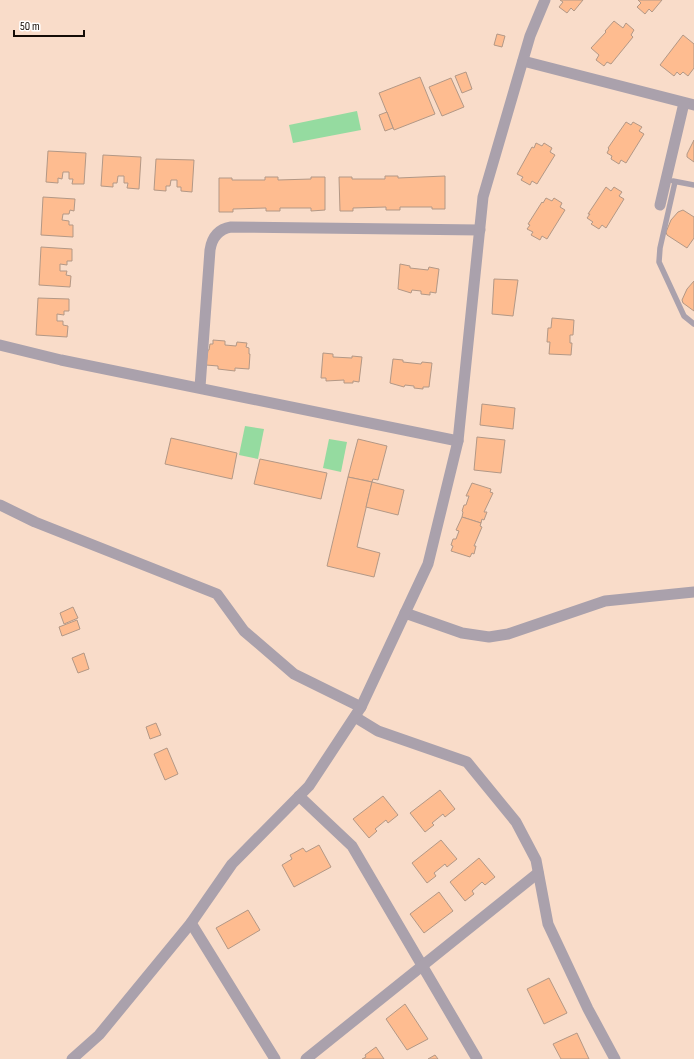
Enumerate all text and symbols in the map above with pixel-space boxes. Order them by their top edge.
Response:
scale bar [14,12,84,38]
text: 50 m [20,19,40,34]

